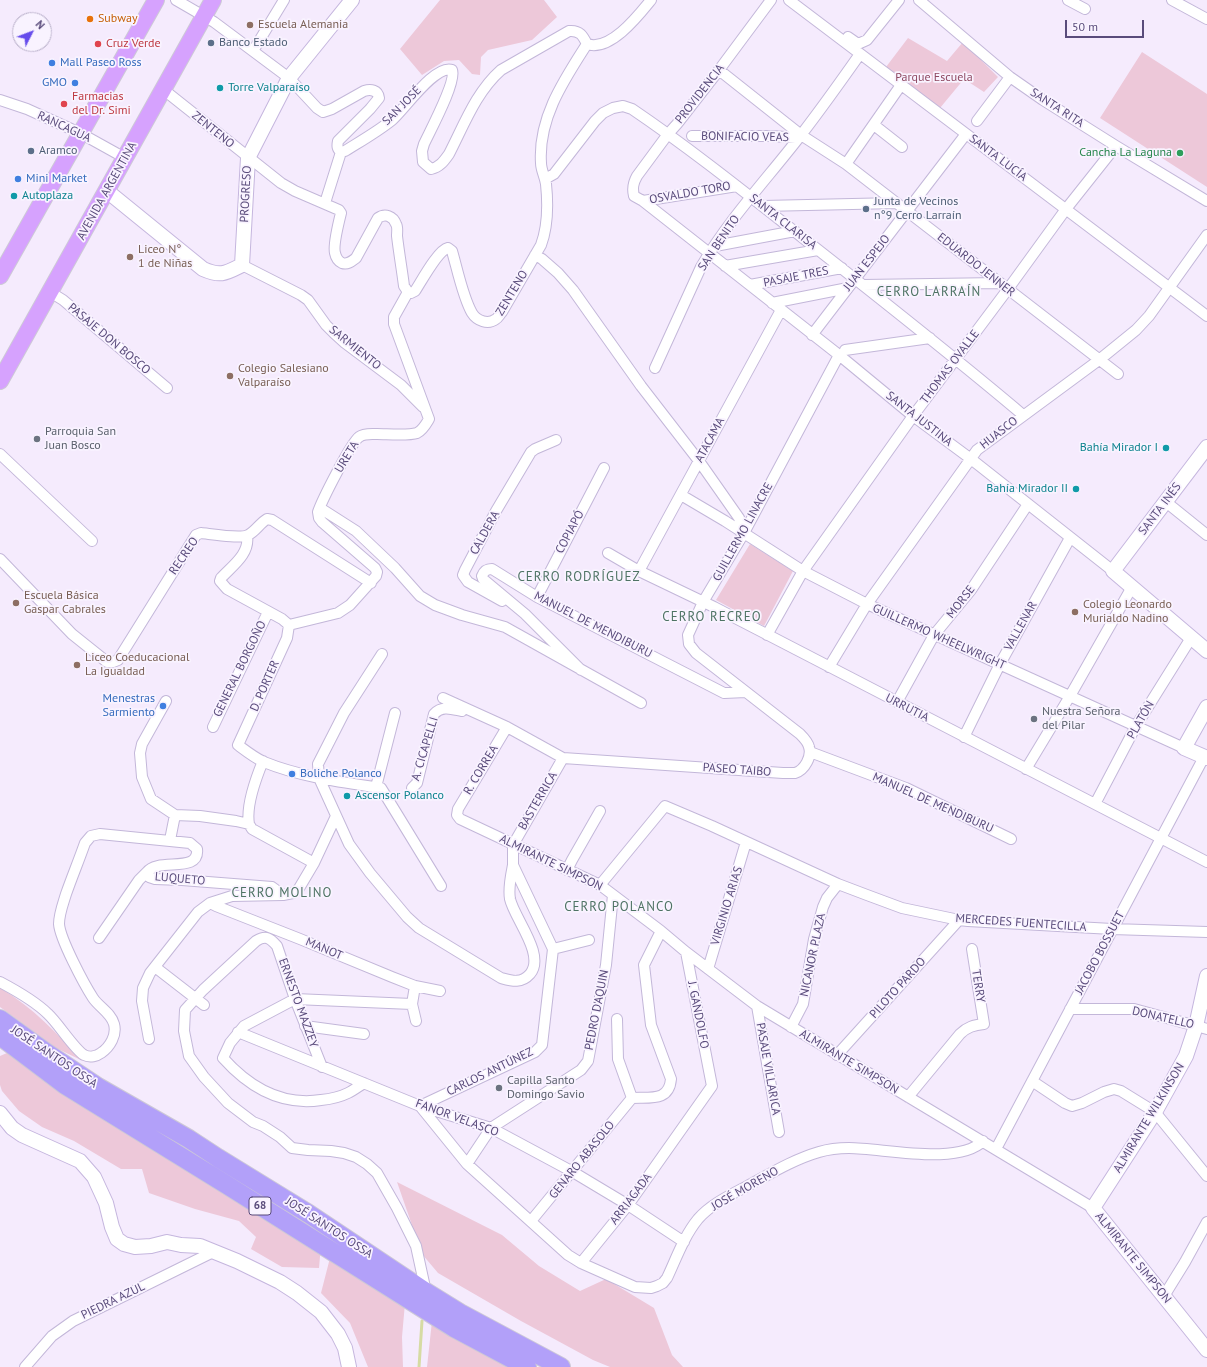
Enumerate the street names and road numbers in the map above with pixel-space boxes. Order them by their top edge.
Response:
street label: PROVIDENCIA [672,61,728,127]
street label: SAN JOSÉ [380,84,424,128]
street label: SANTA RITA [1027,85,1087,131]
street label: RANCAGUA [35,108,93,146]
street label: ZENTENO [189,109,237,151]
street label: BONIFACIO VEAS [701,129,789,145]
street label: SANTA LUCÍA [966,132,1030,184]
street label: AVENIDA ARGENTINA [74,139,140,243]
street label: PROGRESO [237,165,255,223]
street label: OSVALDO TORO [648,179,732,207]
street label: SANTA CLARISA [746,191,820,253]
street label: SAN BENITO [695,212,743,274]
street label: EDUARDO JENNER [934,230,1018,300]
street label: JUAN ESPEJO [841,232,893,294]
street label: PASAJE TRES [762,264,830,290]
street label: ZENTENO [493,268,531,318]
street label: PASAJE DON BOSCO [65,300,153,378]
street label: SARMIENTO [326,323,384,373]
street label: THOMAS OVALLE [917,327,983,407]
street label: SANTA JUSTINA [883,389,955,449]
street label: HUASCO [977,414,1021,452]
street label: ATACAMA [692,415,728,465]
street label: URETA [332,439,362,475]
street label: GUILLERMO LINACRE [710,480,776,584]
street label: SANTA INÉS [1136,480,1184,538]
street label: COPIAPÓ [553,508,587,556]
street label: CALDERA [467,509,503,557]
street label: RECREO [166,534,202,578]
street label: MORSE [944,583,978,621]
street label: MANUEL DE MENDIBURU [531,589,655,661]
street label: VALLENAR [1002,599,1040,653]
street label: GUILLERMO WHEELWRIGHT [870,601,1008,673]
street label: GENERAL BORGOÑO [210,619,270,719]
street label: D. PORTER [247,658,283,714]
street label: URRUTIA [883,691,931,725]
street label: PLATÓN [1124,698,1158,742]
street label: A. CICAPELLI [408,715,442,783]
street label: R. CORREA [461,743,501,797]
street label: PASEO TAIBO [702,760,772,780]
street label: BASTERRICA [516,769,560,833]
street label: MANUEL DE MENDIBURU [870,770,996,836]
street label: ALMIRANTE SIMPSON [497,832,605,894]
street label: VIRGINIO ARIAS [708,865,746,947]
street label: LUQUETO [154,870,206,888]
street label: JACOBO BOSSUET [1072,909,1128,997]
street label: MERCEDES FUENTECILLA [955,911,1087,935]
street label: NICANOR PLAZA [797,912,829,998]
street label: MANOT [303,935,345,963]
street label: PILOTO PARDO [867,955,929,1021]
street label: ERNESTO MAZZEY [275,956,321,1050]
street label: PEDRO D'AQUIN [582,968,612,1052]
street label: TERRY [968,968,988,1004]
street label: J. GANDOLFO [684,980,712,1050]
street label: DONATELLO [1131,1004,1195,1032]
street label: PASAJE VILLARICA [753,1022,783,1116]
street label: JOSÉ SANTOS OSSA [8,1023,100,1091]
street label: ALMIRANTE SIMPSON [797,1027,901,1097]
street label: CARLOS ANTÚNEZ [444,1045,536,1099]
street label: ALMIRANTE WILKINSON [1110,1060,1188,1176]
street label: FANOR VELASCO [413,1096,501,1140]
street label: GENARO ABASOLO [546,1118,618,1202]
street label: JOSÉ MORENO [709,1164,781,1214]
street label: ARRIAGADA [607,1171,655,1227]
street label: JOSÉ SANTOS OSSA [283,1194,375,1262]
road number: 68 [249,1197,271,1215]
street label: ALMIRANTE SIMPSON [1092,1210,1174,1306]
street label: PIEDRA AZUL [79,1279,147,1323]

